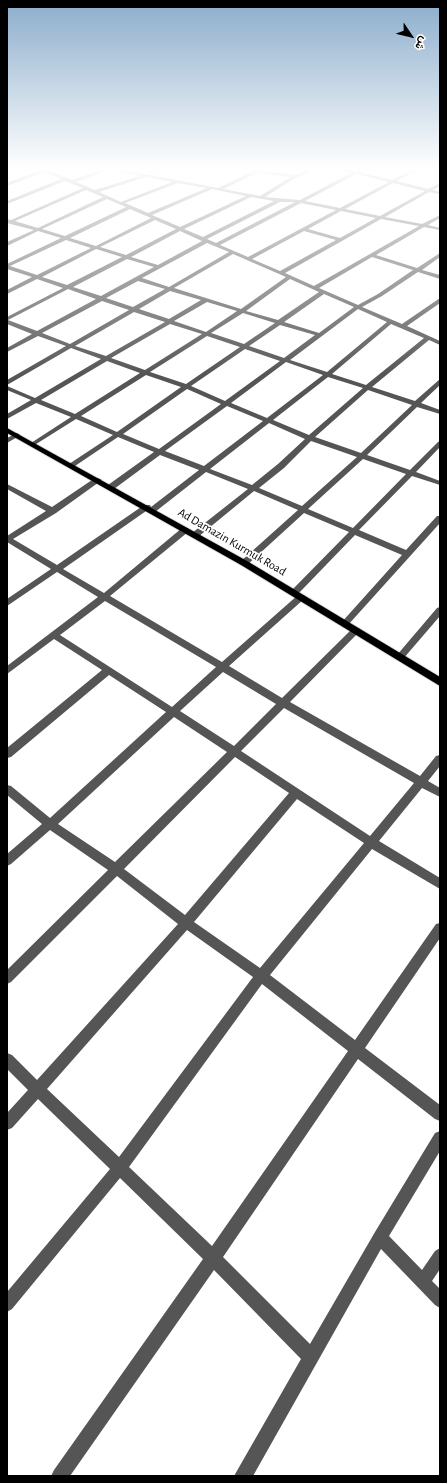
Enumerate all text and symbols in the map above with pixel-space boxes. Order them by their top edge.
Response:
north arrow [391,16,431,56]
text: ش [413,35,430,52]
street label: Ad Damazin Kurmuk Road [175,505,289,579]

